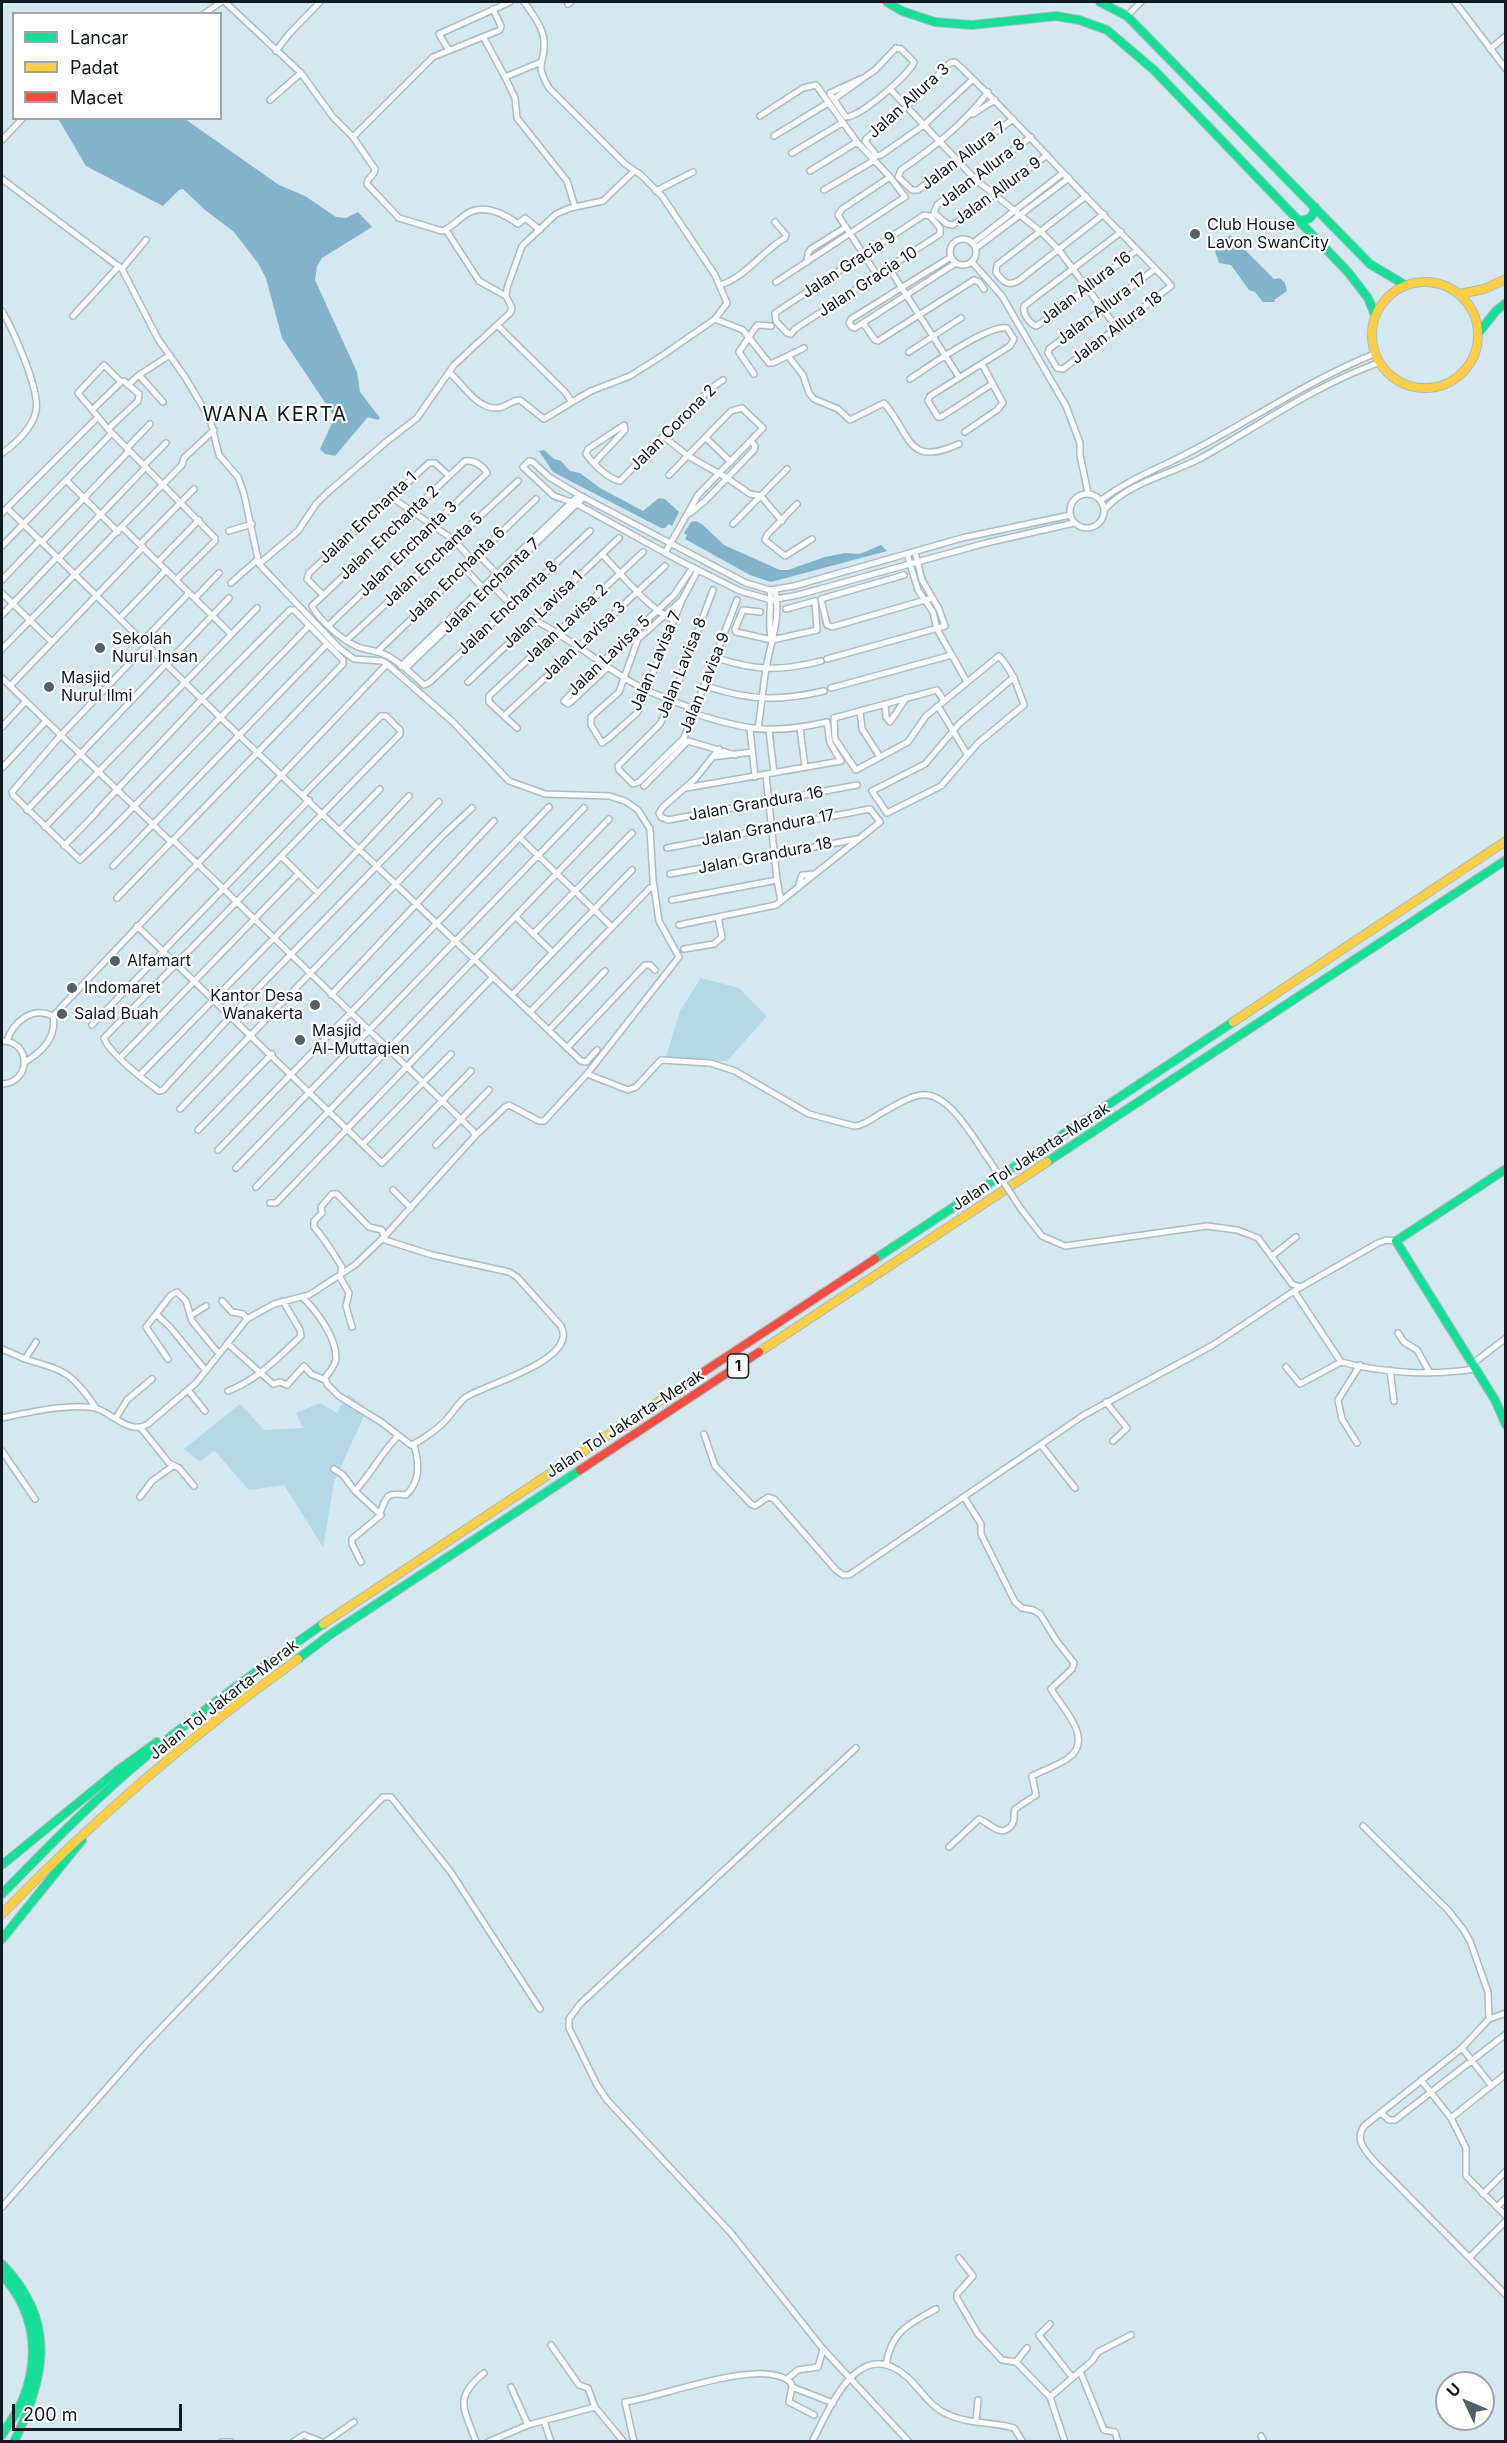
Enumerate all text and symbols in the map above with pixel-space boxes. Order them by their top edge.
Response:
legend [12,12,222,120]
text: Lancar [70,27,128,48]
text: Padat [70,57,119,78]
street label: Jalan Allura 3 [864,60,954,142]
text: Macet [70,87,123,108]
street label: Jalan Allura 7 [918,118,1010,194]
street label: Jalan Allura 8 [935,134,1029,212]
street label: Jalan Allura 9 [951,153,1045,229]
place label: Club House Lavon SwanCity [1207,215,1329,253]
street label: Jalan Gracia 9 [798,227,900,303]
marker: Club House Lavon SwanCity [1188,227,1202,241]
street label: Jalan Gracia 10 [815,243,921,321]
street label: Jalan Allura 16 [1037,247,1135,329]
street label: Jalan Allura 17 [1053,269,1151,349]
street label: Jalan Allura 18 [1068,288,1166,368]
street label: Jalan Corona 2 [626,381,720,475]
district label: WANA KERTA [202,403,348,427]
street label: Jalan Enchanta 1 [315,468,421,568]
street label: Jalan Enchanta 2 [335,482,443,584]
street label: Jalan Enchanta 3 [355,497,461,601]
street label: Jalan Enchanta 5 [379,509,487,611]
street label: Jalan Enchanta 6 [403,523,509,627]
street label: Jalan Enchanta 7 [438,534,544,638]
street label: Jalan Enchanta 8 [454,557,562,659]
street label: Jalan Lavisa 1 [499,567,587,653]
street label: Jalan Lavisa 2 [520,580,612,668]
street label: Jalan Lavisa 3 [538,597,630,685]
street label: Jalan Lavisa 7 [626,608,686,714]
street label: Jalan Lavisa 5 [564,612,654,700]
street label: Jalan Lavisa 8 [653,615,711,721]
place label: Sekolah Nurul Insan [112,629,198,667]
street label: Jalan Lavisa 9 [676,630,734,736]
marker: Sekolah Nurul Insan [93,641,107,655]
place label: Masjid Nurul Ilmi [61,668,132,706]
marker: Masjid Nurul Ilmi [42,680,56,694]
street label: Jalan Grandura 16 [687,783,825,825]
street label: Jalan Grandura 17 [700,806,836,850]
street label: Jalan Grandura 18 [696,834,834,878]
place label: Alfamart [127,951,191,971]
marker: Alfamart [108,954,122,968]
place label: Indomaret [84,978,160,998]
marker: Indomaret [65,981,79,995]
place label: Kantor Desa Wanakerta [210,986,303,1024]
marker: Kantor Desa Wanakerta [308,998,322,1012]
place label: Salad Buah [74,1004,159,1024]
marker: Salad Buah [55,1007,69,1021]
place label: Masjid Al-Muttaqien [312,1021,410,1059]
marker: Masjid Al-Muttaqien [293,1033,307,1047]
street label: Jalan Tol Jakarta–Merak [949,1099,1113,1215]
road number: 1 [728,1354,748,1378]
street label: Jalan Tol Jakarta–Merak [543,1366,707,1482]
street label: Jalan Tol Jakarta–Merak [146,1636,302,1764]
north arrow [1435,2371,1495,2431]
text: U [1442,2379,1465,2401]
scale bar [15,2392,184,2430]
text: 200 m [23,2404,78,2425]

